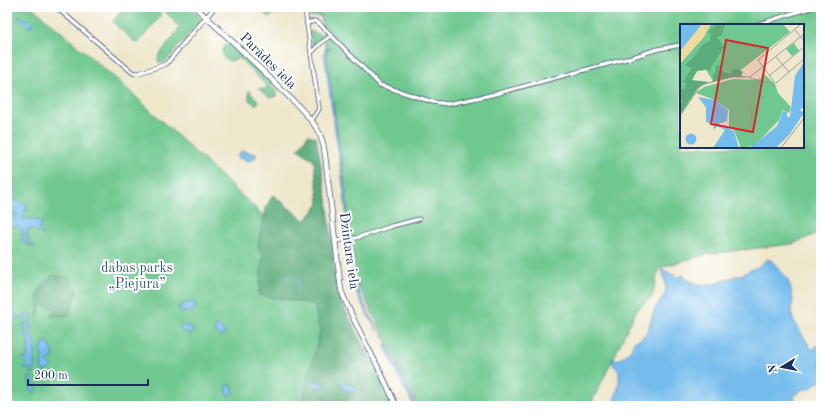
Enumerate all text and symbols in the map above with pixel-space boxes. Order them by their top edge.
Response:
inset map [680,24,804,148]
street label: Parādes iela [237,30,299,92]
street label: Dzintara iela [337,212,361,291]
park label: dabas parks „Piejūra” [101,261,173,291]
north arrow [762,347,802,387]
scale bar [28,361,148,387]
text: N [767,363,780,374]
text: 200 m [34,370,68,382]

